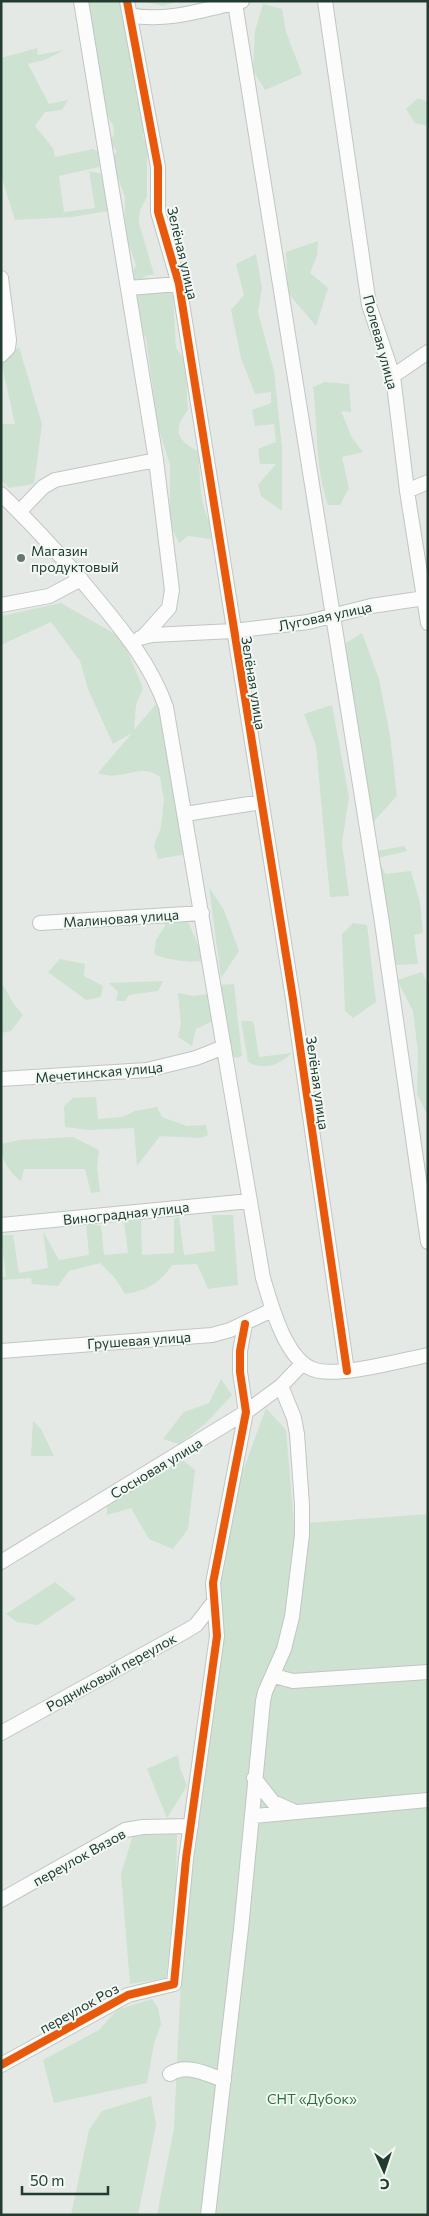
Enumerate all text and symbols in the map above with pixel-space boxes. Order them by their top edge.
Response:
street label: Зелёная улица [164,205,202,301]
street label: Полевая улица [360,293,402,391]
place label: Магазин продуктовый [31,542,119,575]
marker: Магазин продуктовый [15,552,27,564]
street label: Луговая улица [277,598,373,634]
street label: Зелёная улица [238,635,270,731]
street label: Малиновая улица [63,905,179,931]
street label: Зелёная улица [303,1035,333,1131]
street label: Мечетинская улица [34,1058,164,1086]
street label: Виноградная улица [62,1198,190,1228]
street label: Грушевая улица [87,1328,191,1352]
street label: Сосновая улица [107,1434,205,1502]
street label: Родниковый переулок [43,1629,180,1715]
street label: переулок Вязов [30,1825,128,1889]
street label: переулок Роз [36,1979,122,2037]
park label: СНТ «Дубок» [267,2090,357,2107]
north arrow [359,2146,409,2196]
scale bar [22,2164,109,2196]
text: 50 m [30,2171,64,2189]
text: С [379,2176,390,2193]

